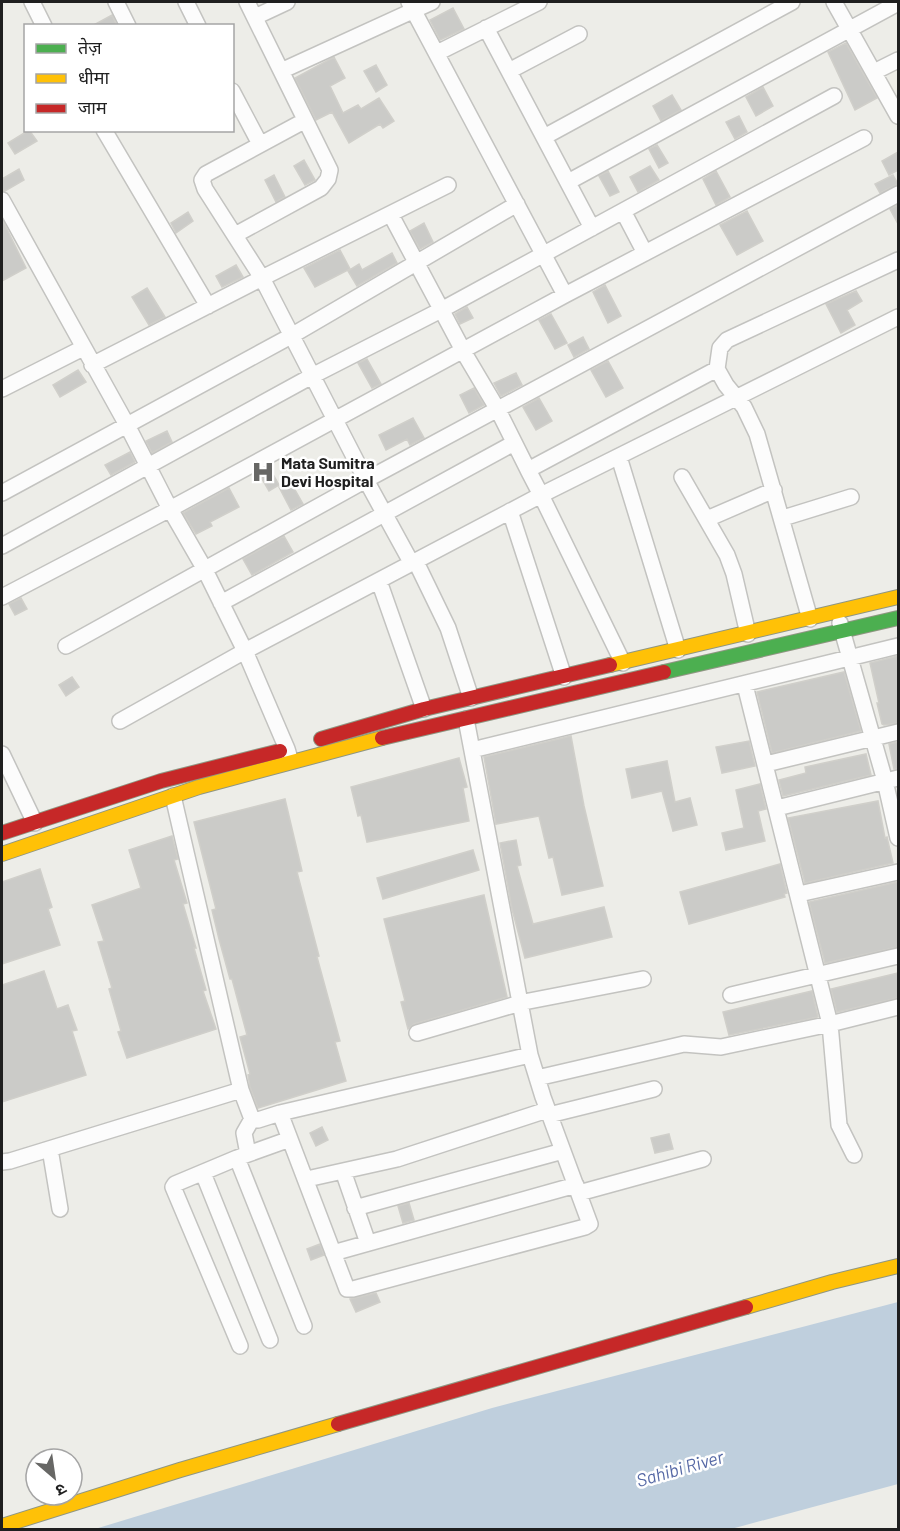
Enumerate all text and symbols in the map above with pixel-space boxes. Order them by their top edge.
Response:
legend [24,24,234,132]
text: तेज़ [78,36,102,58]
text: धीमा [78,66,109,88]
text: जाम [78,96,108,118]
place label: Mata Sumitra Devi Hospital [281,453,375,490]
hospital icon: Mata Sumitra Devi Hospital [250,459,276,485]
water label: Sahibi River [633,1445,727,1491]
north arrow [24,1447,84,1507]
text: उ [52,1480,70,1501]

